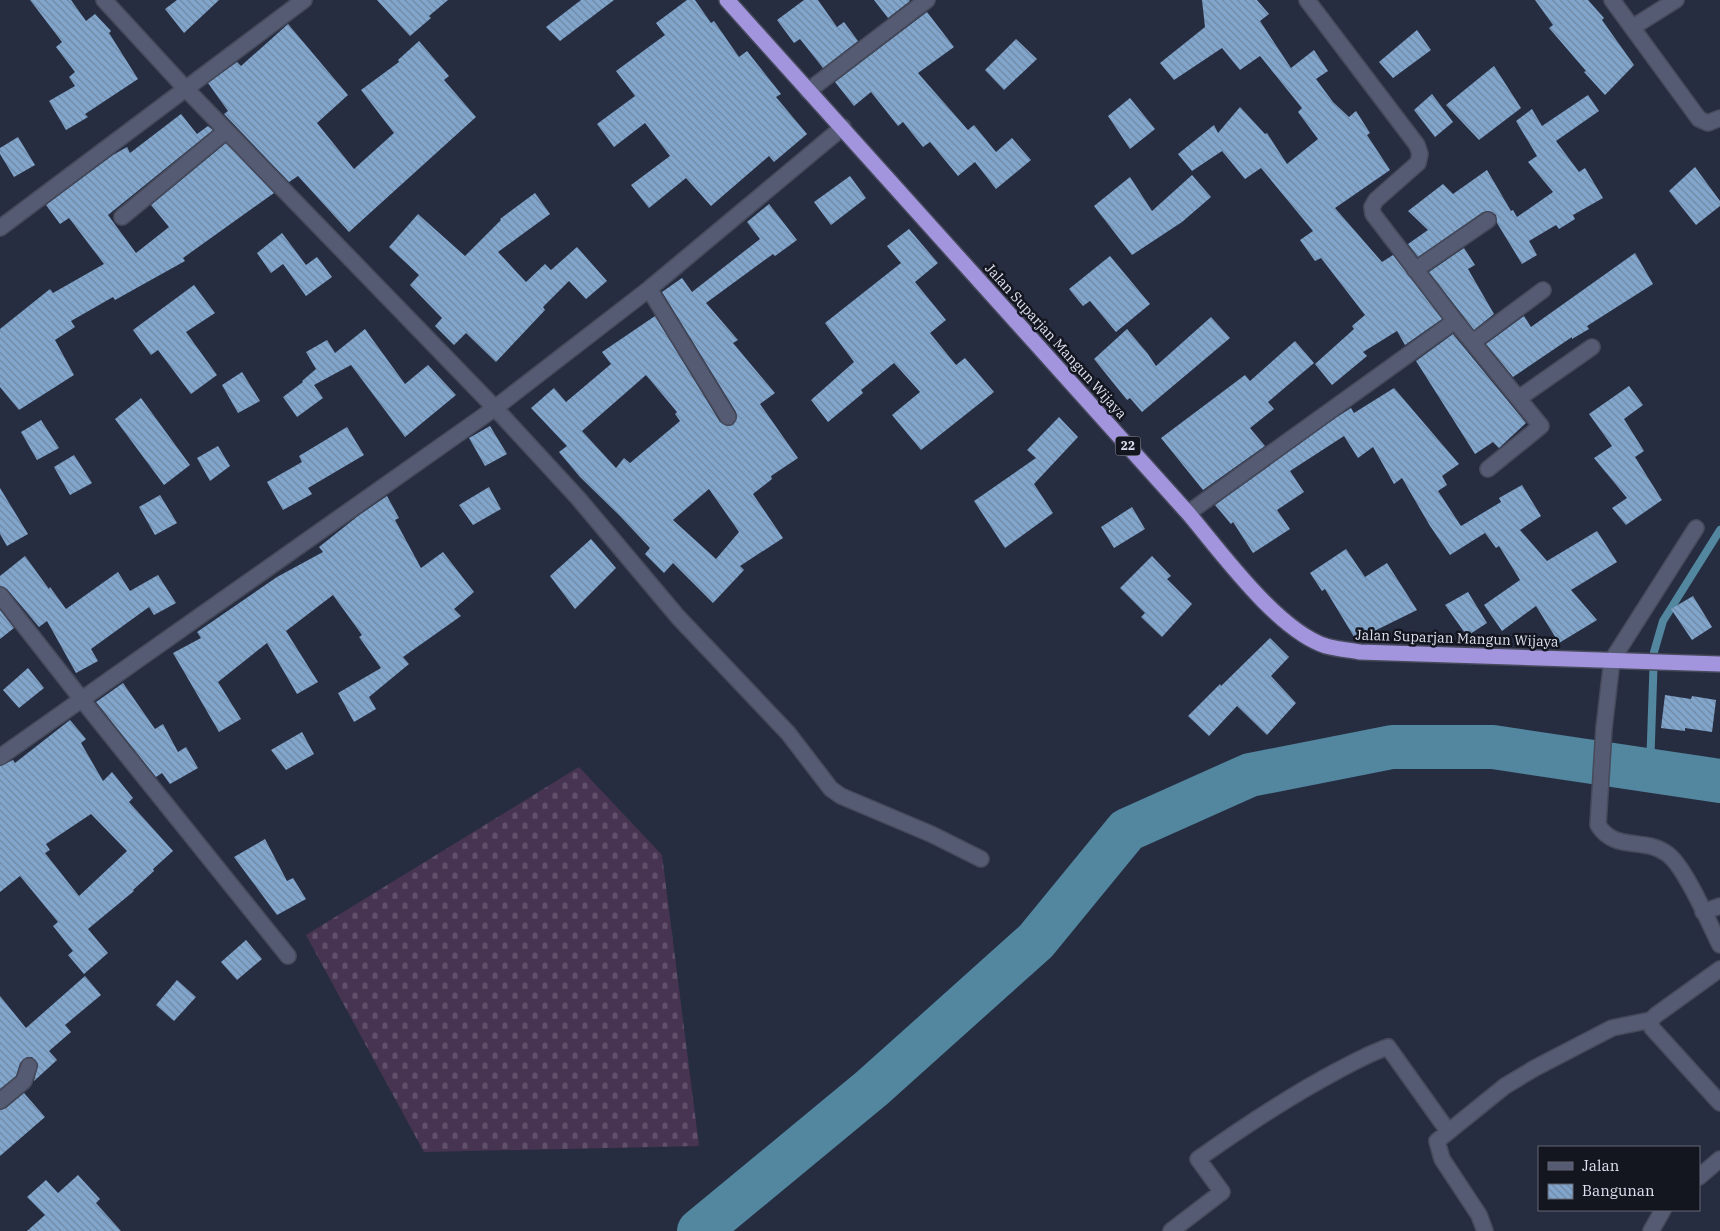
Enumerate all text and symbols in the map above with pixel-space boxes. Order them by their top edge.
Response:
street label: Jalan Suparjan Mangun Wijaya [981,259,1131,423]
road number: 22 [1116,436,1140,456]
street label: Jalan Suparjan Mangun Wijaya [1355,625,1559,651]
legend [1538,1146,1700,1211]
text: Jalan [1582,1156,1620,1175]
text: Bangunan [1582,1181,1655,1200]

